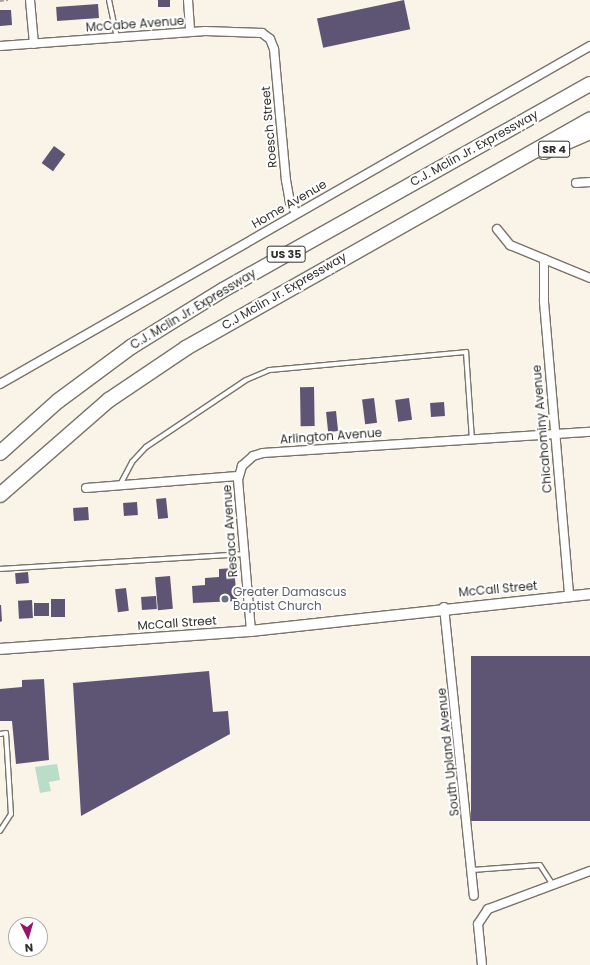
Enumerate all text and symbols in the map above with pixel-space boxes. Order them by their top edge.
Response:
street label: McCabe Avenue [85,13,185,35]
street label: Roesch Street [258,86,280,168]
street label: C.J. Mclin Jr. Expressway [408,107,540,189]
road number: SR 4 [538,140,570,158]
street label: Home Avenue [249,177,329,231]
road number: US 35 [266,245,306,263]
street label: C.J Mclin Jr. Expressway [219,249,349,333]
street label: C.J. Mclin Jr. Expressway [128,266,258,352]
street label: Chicahominy Avenue [529,364,555,494]
street label: Arlington Avenue [279,425,383,447]
street label: Resaca Avenue [220,484,240,578]
street label: McCall Street [458,578,538,600]
place label: Greater Damascus Baptist Church [233,585,346,613]
marker: Greater Damascus Baptist Church [220,594,230,604]
street label: McCall Street [137,613,217,633]
street label: South Upland Avenue [434,687,462,817]
north arrow [8,917,48,957]
text: N [24,940,34,956]

